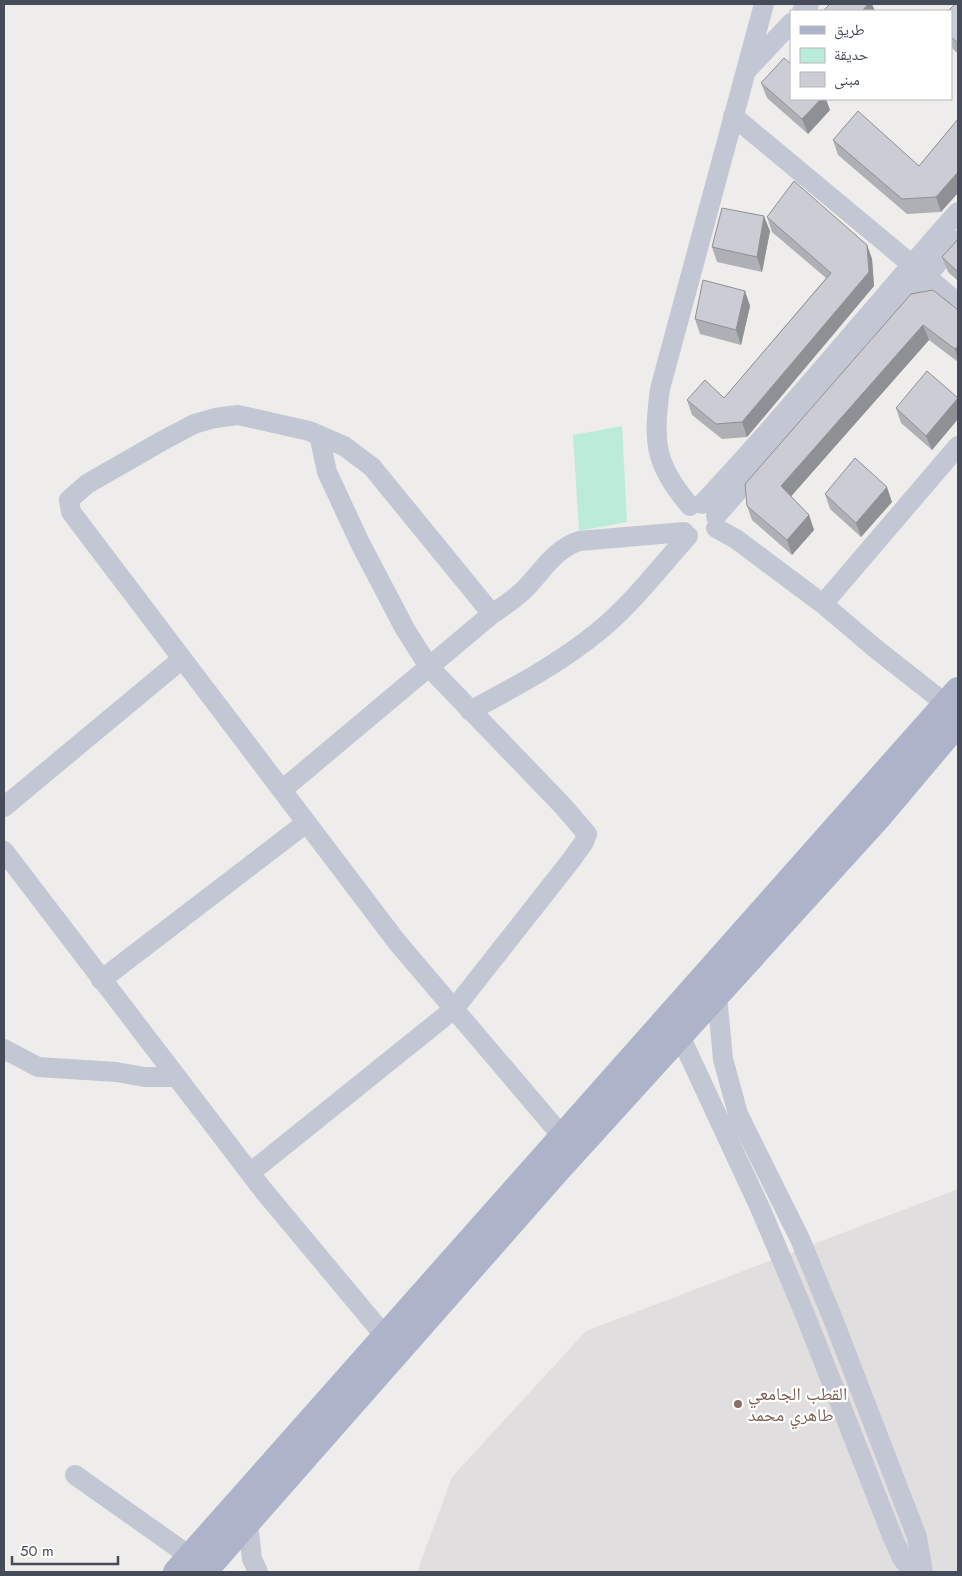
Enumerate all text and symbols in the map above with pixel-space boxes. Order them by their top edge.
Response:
legend [790,10,952,100]
text: طريق [834,19,865,41]
text: حديقة [834,44,869,66]
text: مبنى [834,69,860,91]
place label: القطب الجامعي طاهري محمد [748,1381,847,1430]
marker: القطب الجامعي طاهري محمد [732,1398,744,1410]
scale bar [12,1534,119,1566]
text: 50 m [20,1540,54,1562]

